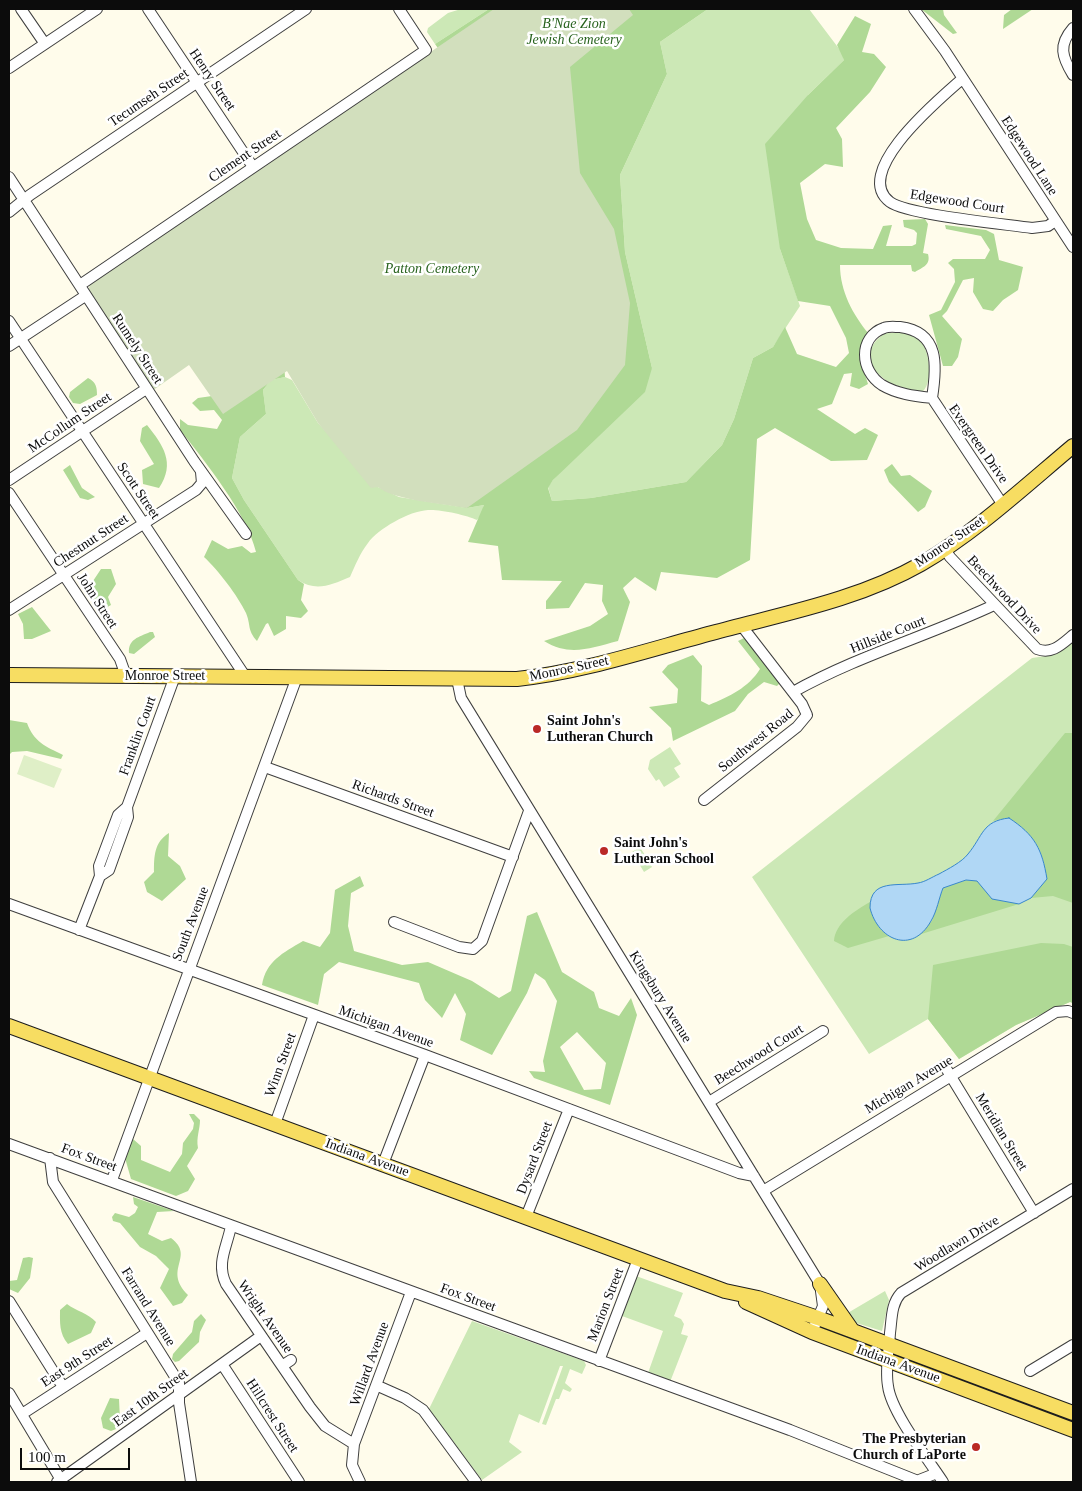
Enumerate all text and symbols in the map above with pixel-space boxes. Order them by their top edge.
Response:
park label: B'Nae Zion Jewish Cemetery [526,16,622,48]
street label: Henry Street [185,46,239,114]
street label: Tecumseh Street [106,65,192,131]
street label: Edgewood Lane [997,113,1061,199]
street label: Clement Street [206,126,284,186]
street label: Edgewood Court [909,186,1005,218]
park label: Patton Cemetery [385,261,479,277]
street label: Rumely Street [108,311,166,387]
street label: McCollum Street [25,389,115,457]
street label: Evergreen Drive [945,401,1011,487]
street label: Scott Street [113,459,163,523]
street label: Chestnut Street [50,511,132,571]
street label: Monroe Street [912,513,988,571]
street label: Beechwood Drive [963,552,1045,638]
street label: John Street [73,570,121,632]
street label: Hillside Court [848,612,928,658]
street label: Monroe Street [528,652,610,686]
street label: Monroe Street [125,668,205,684]
street label: Franklin Court [116,694,160,778]
street label: Southwest Road [715,706,797,776]
place label: Saint John's Lutheran Church [547,713,653,746]
marker: Saint John's Lutheran Church [531,723,543,735]
street label: Richards Street [350,776,436,822]
place label: Saint John's Lutheran School [614,835,714,868]
marker: Saint John's Lutheran School [598,845,610,857]
street label: South Avenue [169,884,213,964]
street label: Kingsbury Avenue [625,948,695,1046]
street label: Michigan Avenue [336,1002,436,1052]
street label: Beechwood Court [712,1021,806,1089]
street label: Winn Street [262,1031,300,1099]
street label: Michigan Avenue [862,1052,956,1118]
street label: Meridian Street [971,1090,1031,1174]
street label: Dysard Street [513,1119,557,1197]
street label: Indiana Avenue [323,1135,411,1181]
street label: Fox Street [59,1140,119,1176]
street label: Woodlawn Drive [912,1212,1002,1276]
street label: Farrand Avenue [117,1265,179,1349]
street label: Marion Street [584,1266,628,1344]
street label: Wright Avenue [234,1277,296,1357]
street label: Fox Street [438,1280,498,1316]
street label: Willard Avenue [347,1320,393,1408]
street label: East 9th Street [38,1333,116,1391]
street label: Indiana Avenue [854,1341,942,1387]
street label: East 10th Street [110,1365,192,1431]
street label: Hillcrest Street [242,1376,302,1456]
place label: The Presbyterian Church of LaPorte [853,1431,966,1464]
scale bar [22,1438,132,1470]
marker: The Presbyterian Church of LaPorte [970,1441,982,1453]
text: 100 m [28,1449,66,1465]

